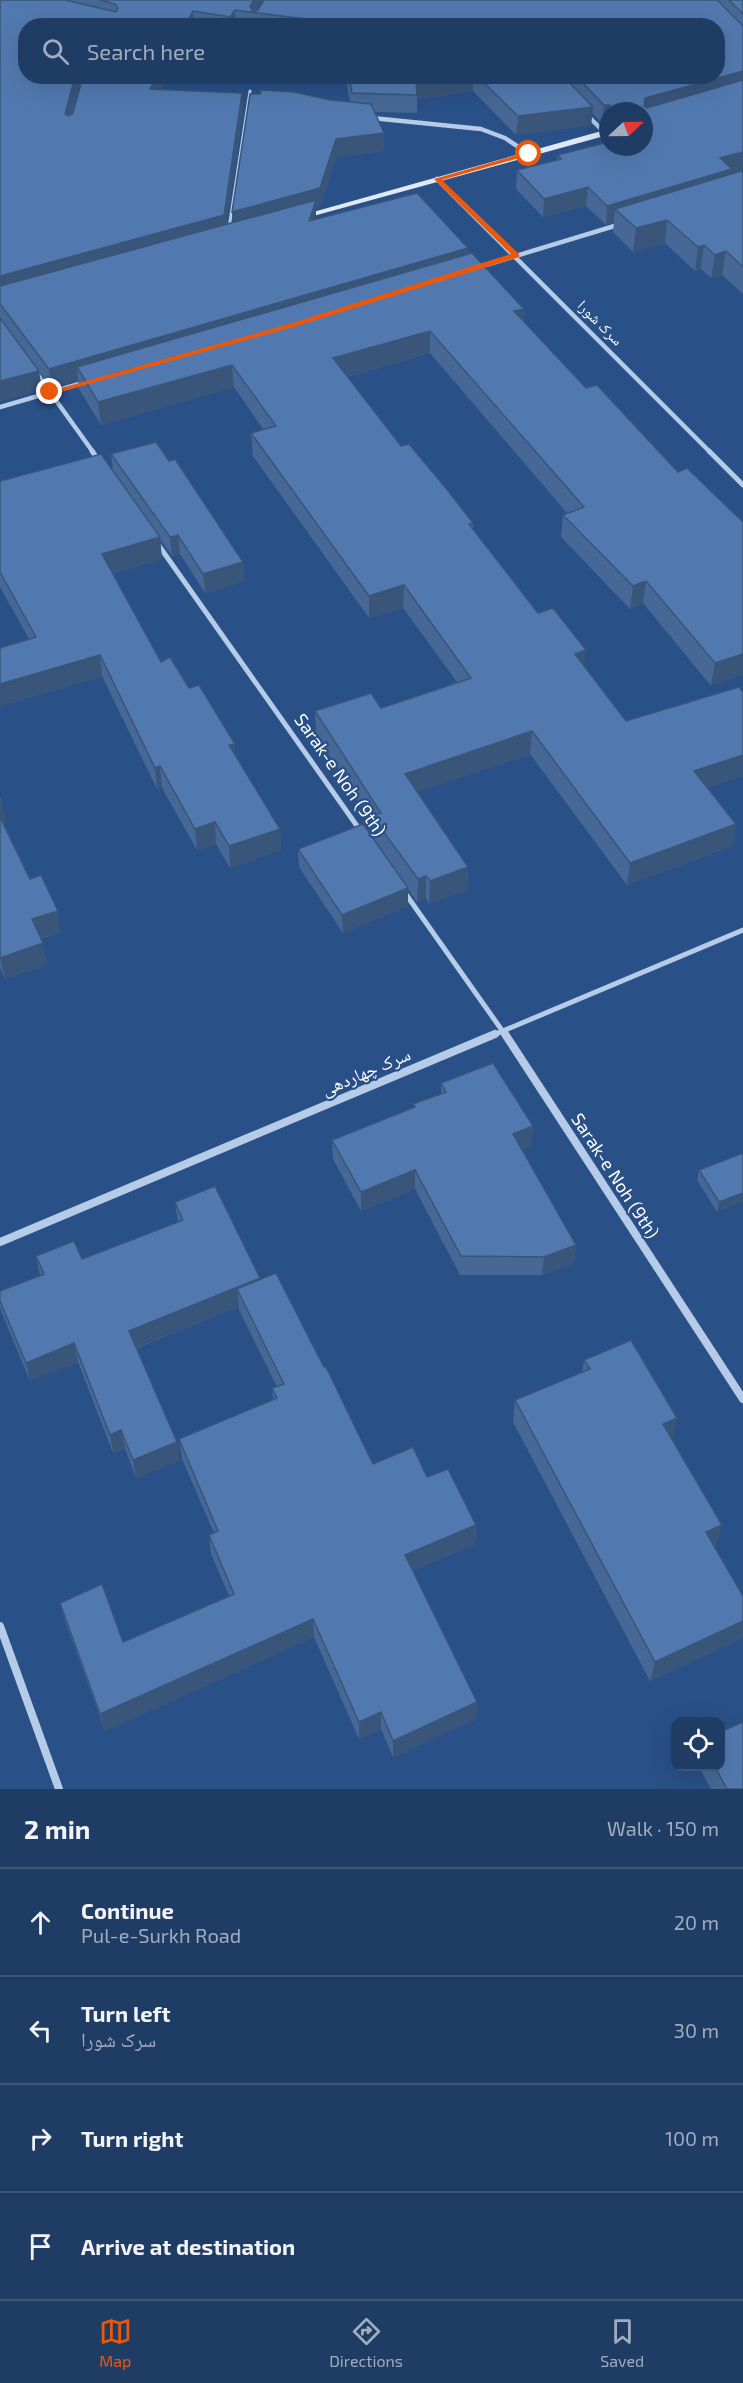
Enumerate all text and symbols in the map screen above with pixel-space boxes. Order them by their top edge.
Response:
search box [18,18,725,84]
icon: search [39,35,72,68]
text: Search here [87,38,205,64]
north arrow [599,102,653,156]
route start [515,140,541,166]
street label: سرک شورا [574,296,627,349]
route end [36,378,62,404]
street label: Sarak-e Noh (9th) [290,709,391,840]
street label: سرک چهاردهی [318,1042,414,1101]
street label: Sarak-e Noh (9th) [567,1109,664,1242]
map controls [671,1717,725,1771]
button: locate [671,1717,725,1771]
text: 2 min [24,1813,90,1844]
text: Walk · 150 m [607,1816,719,1840]
text: Continue [81,1897,174,1923]
icon: ahead [24,1906,57,1939]
text: 20 m [674,1910,719,1934]
text: Pul-e-Surkh Road [81,1923,241,1947]
text: Turn left [81,2000,170,2026]
icon: left [24,2014,57,2047]
text: 30 m [674,2018,719,2042]
text: سرک شورا [81,2027,156,2051]
icon: right [24,2122,57,2155]
text: Turn right [81,2125,183,2151]
text: 100 m [665,2126,719,2150]
icon: arrive [24,2230,57,2263]
text: Arrive at destination [81,2233,295,2259]
tab: Map [99,2315,132,2370]
tab: Directions [329,2315,403,2370]
tab: Saved [600,2315,644,2370]

